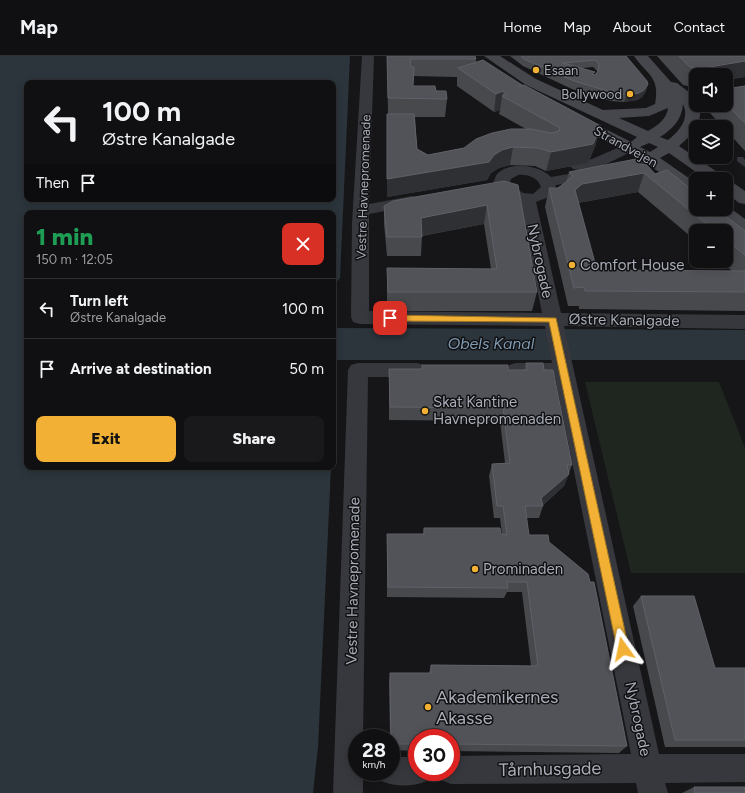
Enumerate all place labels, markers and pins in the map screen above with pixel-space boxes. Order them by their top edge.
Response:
place label: Esaan [544,63,578,78]
marker: Esaan [531,65,541,75]
place label: Bollywood [561,87,622,102]
marker: Bollywood [625,89,635,99]
place label: Comfort House [580,256,684,274]
marker: Comfort House [567,260,577,270]
pin [373,301,407,335]
place label: Skat Kantine Havnepromenaden [433,393,561,428]
marker: Skat Kantine Havnepromenaden [420,406,430,416]
place label: Prominaden [483,560,563,578]
marker: Prominaden [470,564,480,574]
place label: Akademikernes Akasse [436,686,558,729]
marker: Akademikernes Akasse [423,702,433,712]

